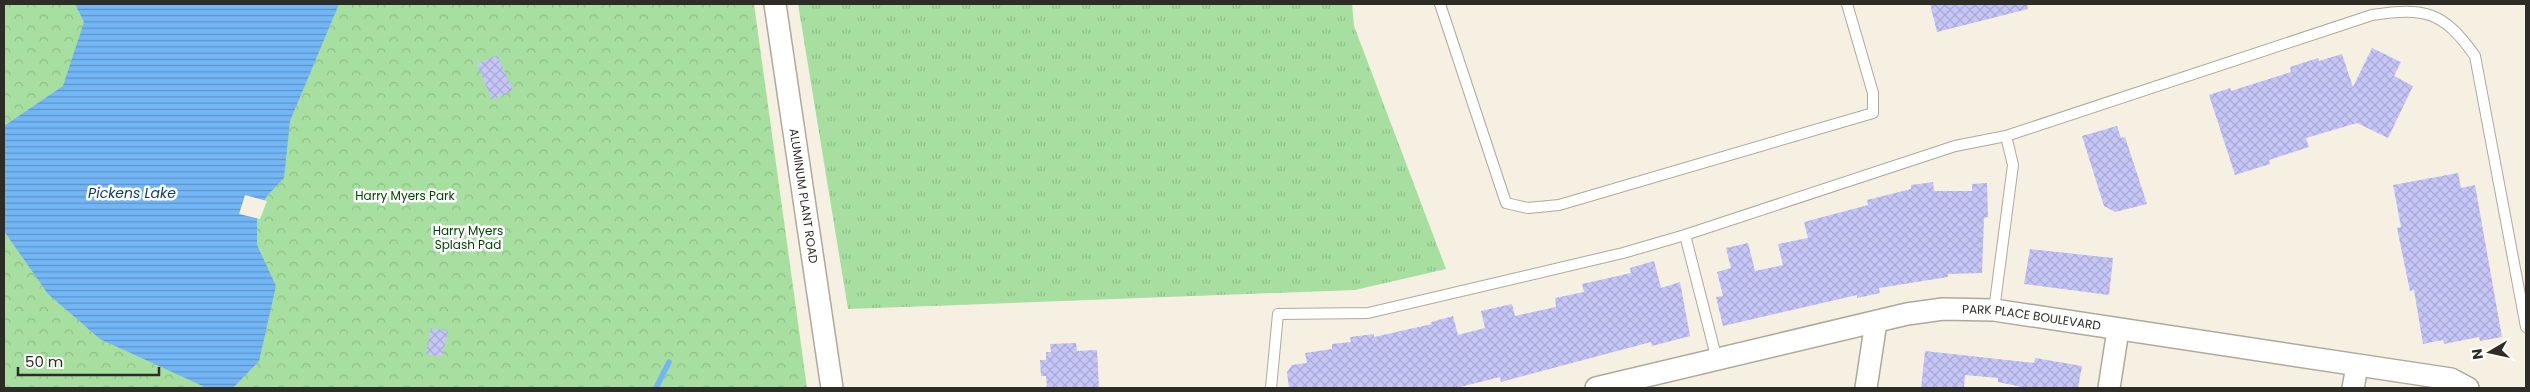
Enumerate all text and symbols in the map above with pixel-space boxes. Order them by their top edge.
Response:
street label: ALUMINUM PLANT ROAD [786,127,822,265]
water label: Pickens Lake [88,183,176,203]
park label: Harry Myers Park [355,187,456,204]
park label: Harry Myers Splash Pad [433,222,503,253]
street label: PARK PLACE BOULEVARD [1962,300,2102,334]
north arrow [2465,327,2515,377]
scale bar [18,344,159,376]
text: N [2466,347,2488,361]
text: 50 m [25,351,63,372]

